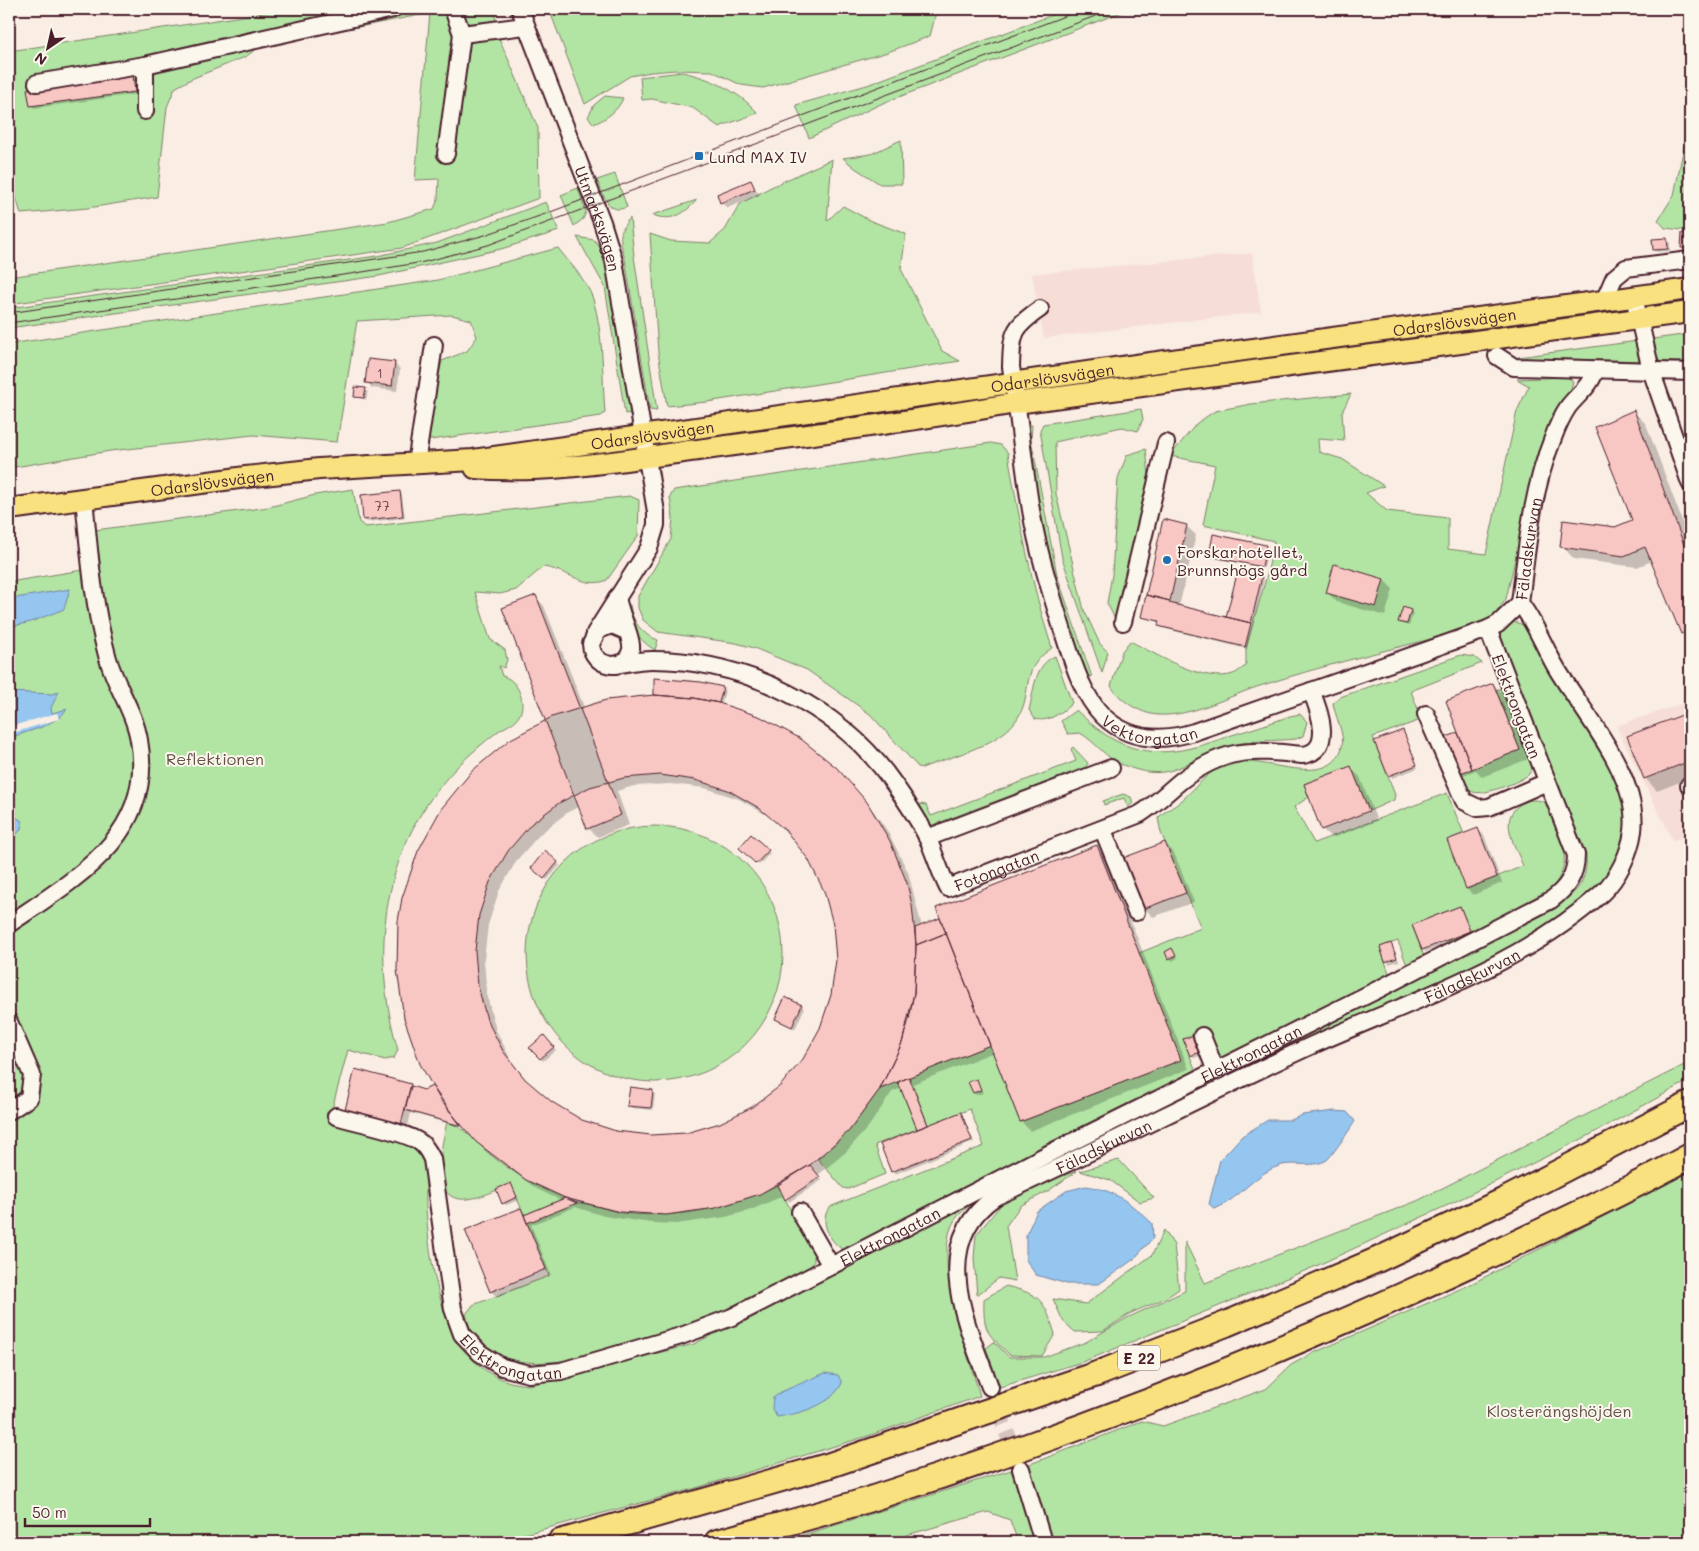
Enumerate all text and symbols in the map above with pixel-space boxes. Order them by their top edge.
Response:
north arrow [22,22,72,72]
text: N [31,48,50,70]
place label: Lund MAX IV [709,146,807,167]
marker: Lund MAX IV [693,150,705,162]
street label: Utmarksvägen [571,163,626,273]
street label: Odarslövsvägen [1391,302,1517,340]
street label: Odarslövsvägen [989,358,1115,396]
house number: 1 [377,363,383,382]
street label: Odarslövsvägen [589,415,715,454]
street label: Odarslövsvägen [149,464,275,500]
street label: Fäladskurvan [1510,495,1546,601]
house number: 77 [374,496,390,515]
place label: Forskarhotellet, Brunnshögs gård [1177,541,1307,580]
marker: Forskarhotellet, Brunnshögs gård [1161,554,1173,566]
street label: Elektrongatan [1487,651,1547,761]
street label: Vektorgatan [1098,709,1200,748]
park label: Reflektionen [166,748,264,769]
street label: Fotongatan [951,844,1042,895]
street label: Fäladskurvan [1421,943,1523,1007]
street label: Elektrongatan [1197,1019,1305,1087]
street label: Fäladskurvan [1052,1114,1155,1178]
street label: Elektrongatan [836,1201,943,1270]
street label: Elektrongatan [456,1329,563,1385]
road number: E 22 [1118,1346,1160,1370]
park label: Klosterängshöjden [1487,1400,1631,1421]
scale bar [25,1496,150,1528]
text: 50 m [32,1502,67,1522]

